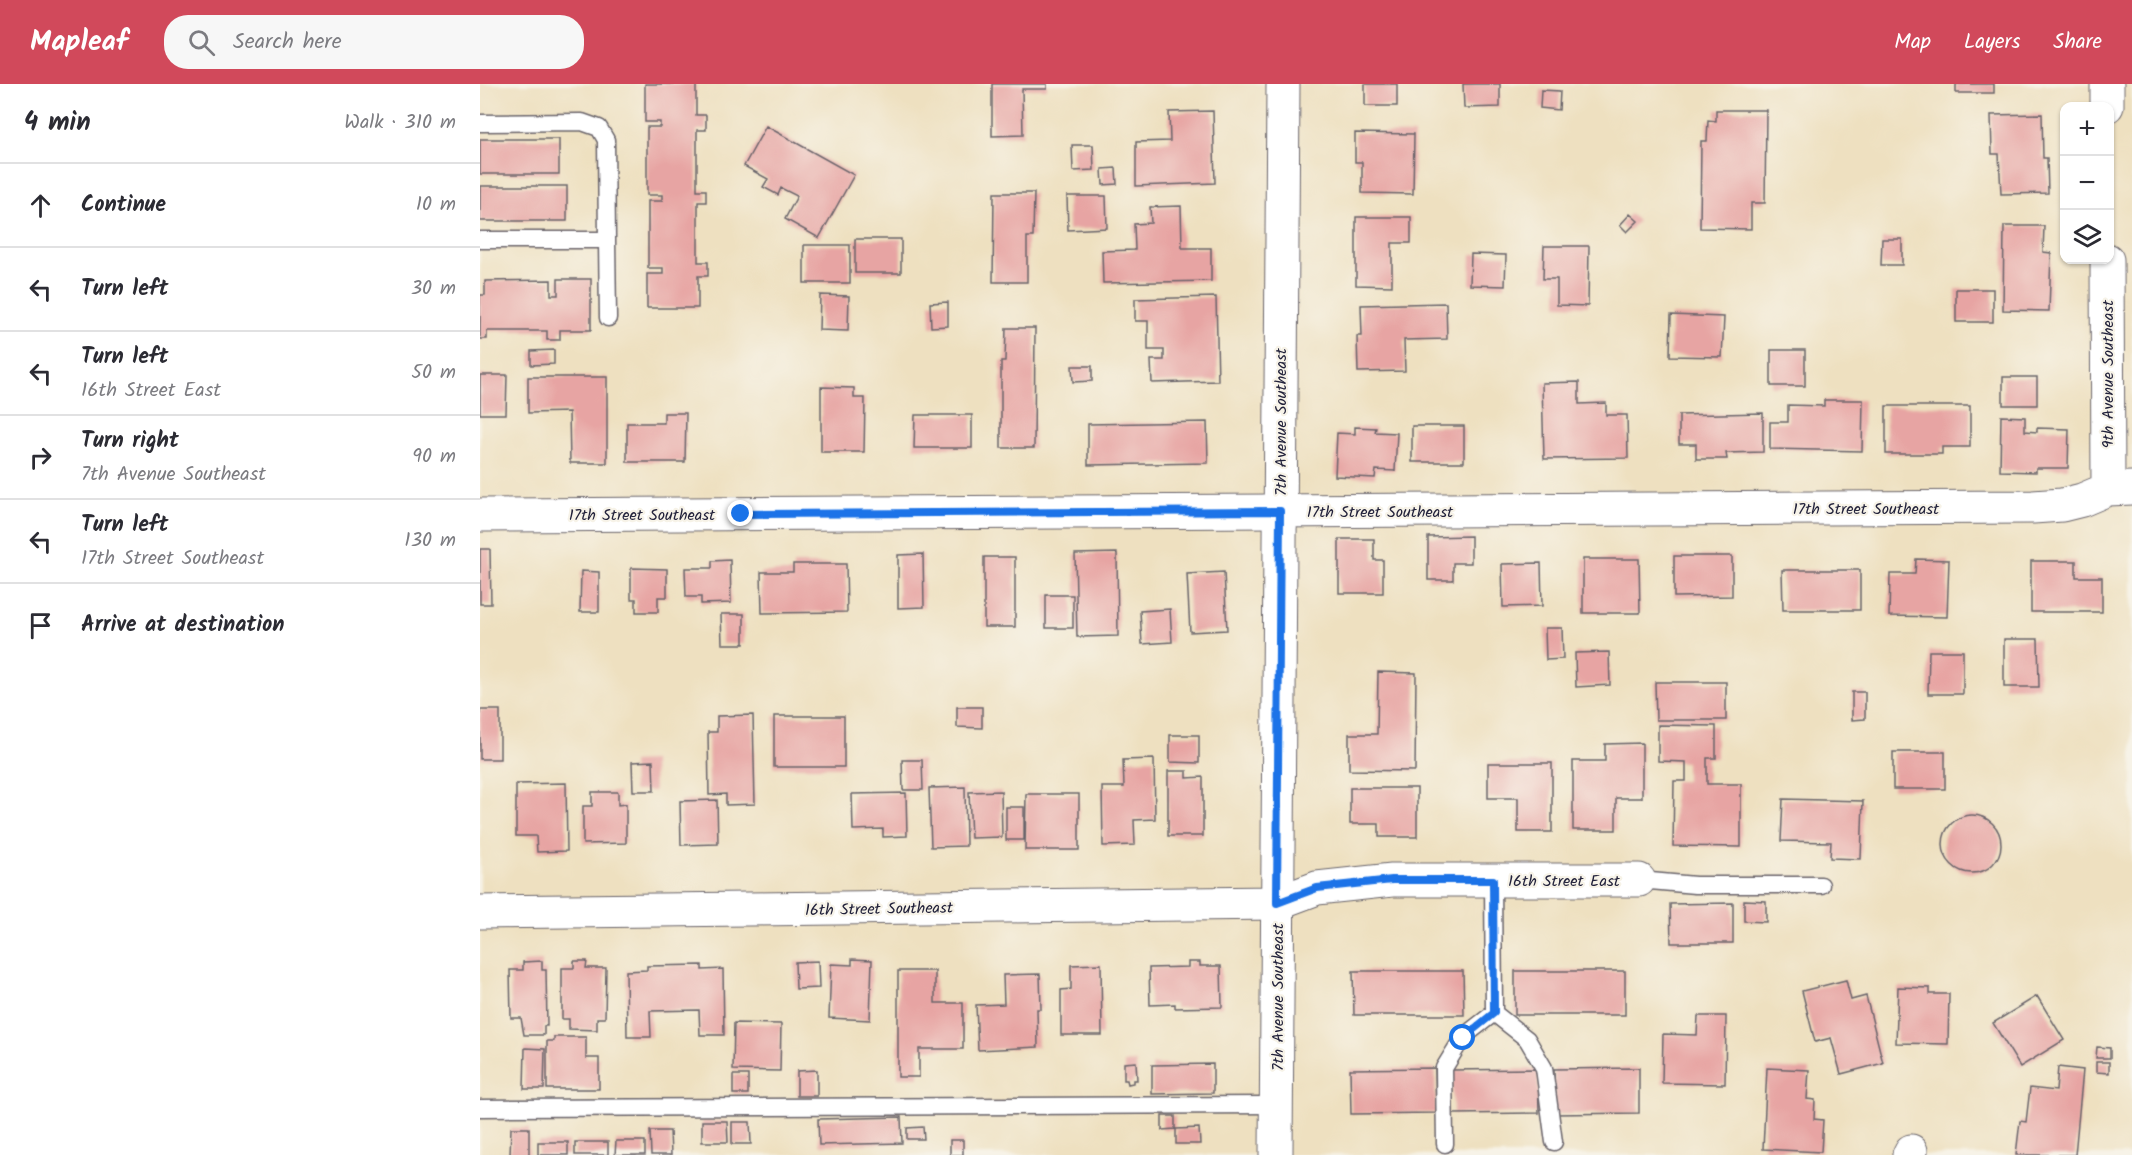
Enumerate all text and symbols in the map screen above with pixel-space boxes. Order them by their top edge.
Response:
search box [164,15,584,69]
text: Mapleaf [30,20,128,65]
text: Search here [233,25,342,60]
icon: search [185,26,218,59]
text: Map [1894,26,1931,59]
text: Layers [1964,26,2020,59]
text: Share [2053,26,2102,59]
text: 4 min [24,102,91,144]
map controls [2060,102,2114,264]
button: + [2060,102,2114,156]
text: Walk · 310 m [344,107,456,139]
button: − [2060,156,2114,210]
text: Continue [81,188,166,223]
icon: ahead [24,189,57,222]
text: 10 m [416,189,456,221]
button: layers [2060,210,2114,264]
text: Turn left [81,272,168,307]
icon: left [24,273,57,306]
text: 30 m [411,273,456,305]
street label: 9th Avenue Southeast [2096,299,2121,448]
text: Turn left [81,340,168,375]
street label: 7th Avenue Southeast [1269,347,1294,496]
icon: left [24,357,57,390]
text: 50 m [411,357,456,389]
text: 16th Street East [81,375,221,407]
text: Turn right [81,424,179,459]
icon: right [24,441,57,474]
text: 90 m [412,441,456,473]
text: 7th Avenue Southeast [81,459,266,491]
street label: 17th Street Southeast [1793,497,1940,522]
route end [727,500,753,526]
street label: 17th Street Southeast [1307,500,1454,525]
street label: 17th Street Southeast [569,503,716,528]
text: Turn left [81,508,168,543]
icon: left [24,525,57,558]
text: 130 m [404,525,456,557]
text: 17th Street Southeast [81,543,264,575]
text: Arrive at destination [81,608,284,643]
icon: arrive [24,609,57,642]
street label: 16th Street East [1508,869,1621,894]
street label: 16th Street Southeast [805,896,954,923]
street label: 7th Avenue Southeast [1266,922,1291,1071]
route start [1449,1024,1475,1050]

